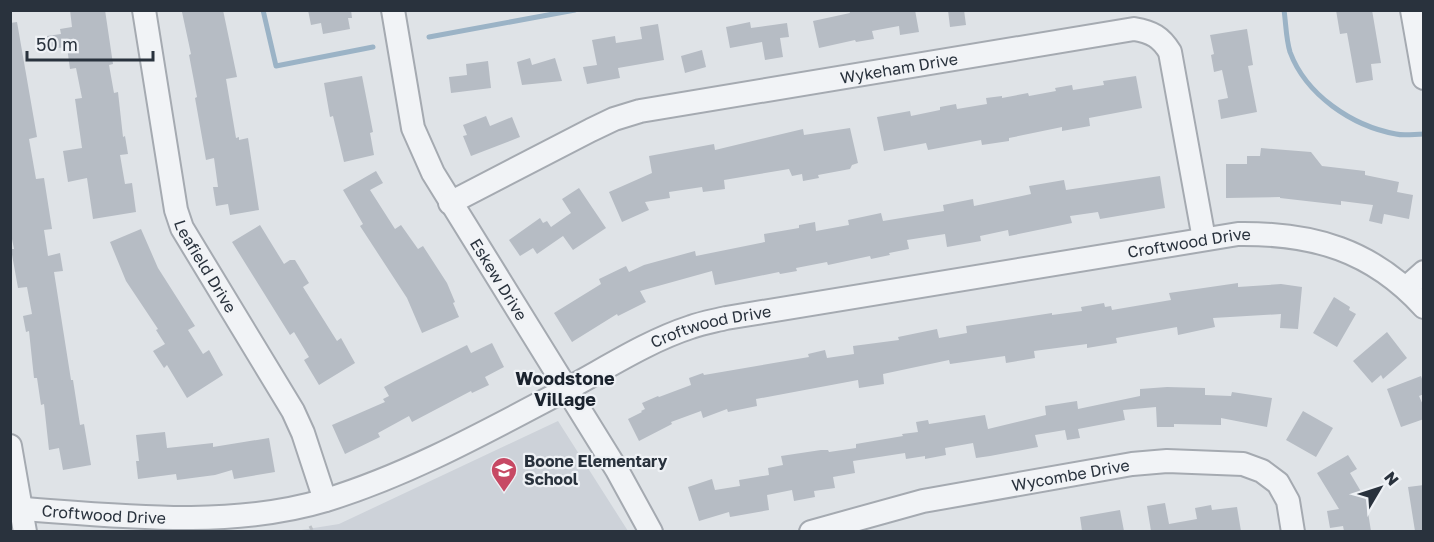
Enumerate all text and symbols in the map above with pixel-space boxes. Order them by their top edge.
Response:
scale bar [27,24,153,62]
text: 50 m [36,33,78,55]
street label: Wykeham Drive [839,48,959,88]
street label: Leafield Drive [170,217,241,316]
street label: Croftwood Drive [1126,224,1251,262]
street label: Eskew Drive [466,235,532,324]
street label: Croftwood Drive [647,301,773,352]
district label: Woodstone Village [515,367,615,410]
place label: Boone Elementary School [524,451,668,489]
school or university icon: Boone Elementary School [489,455,519,493]
street label: Wycombe Drive [1010,455,1131,495]
north arrow [1350,458,1410,518]
text: N [1380,468,1403,490]
street label: Croftwood Drive [41,500,166,528]

